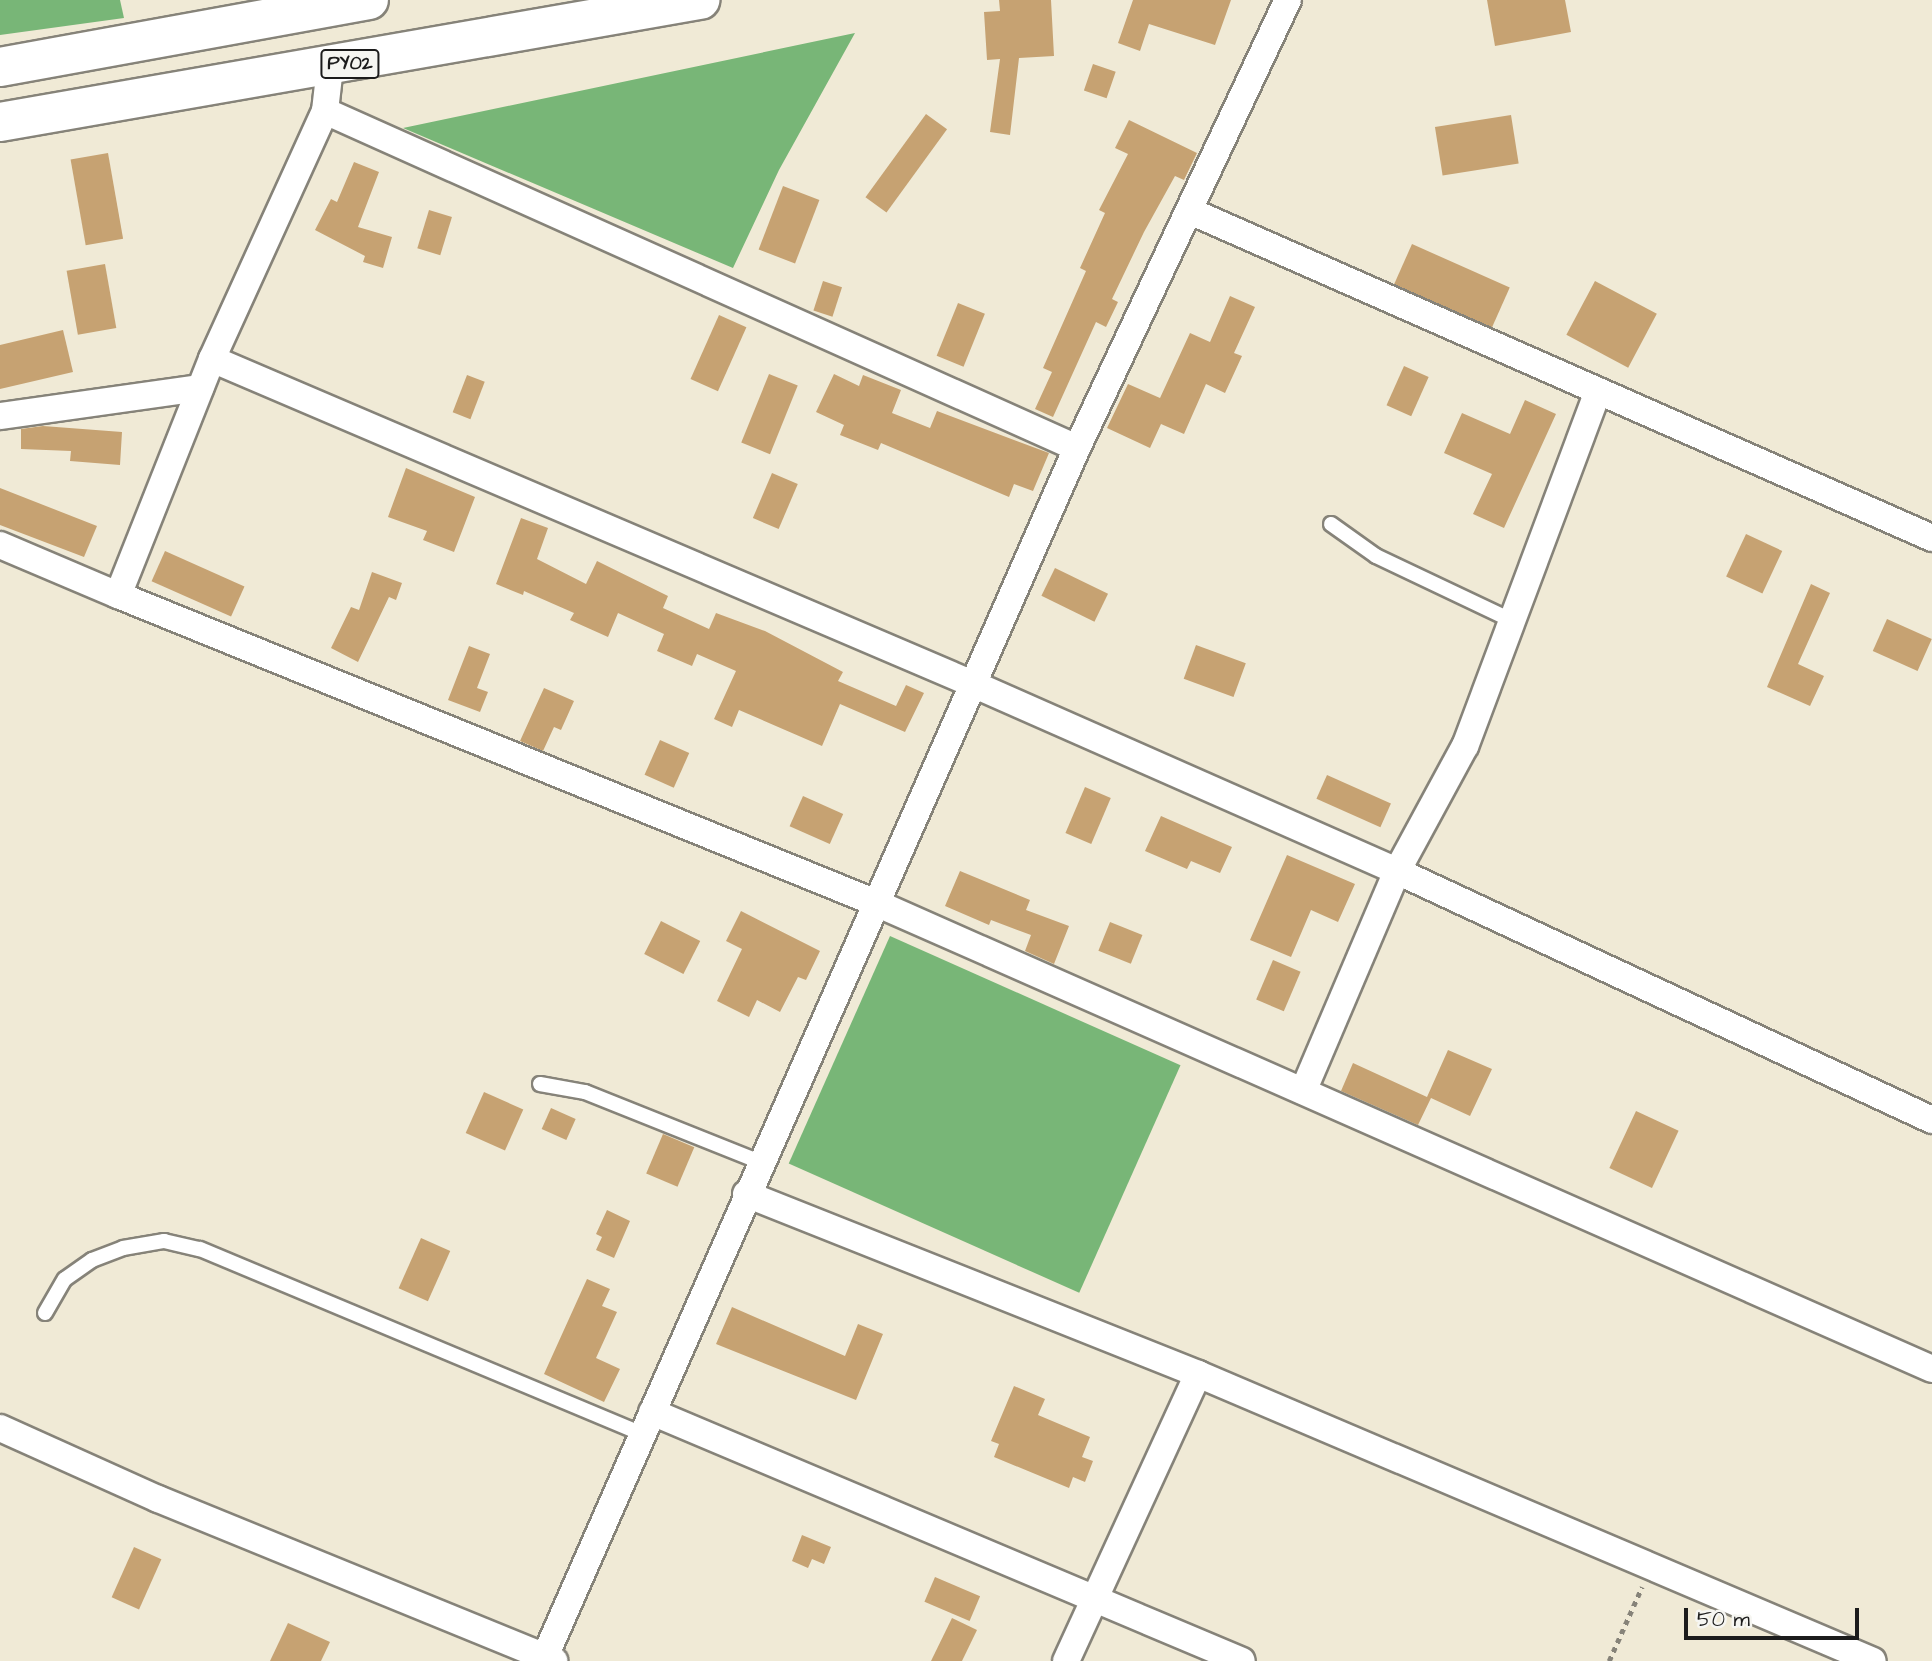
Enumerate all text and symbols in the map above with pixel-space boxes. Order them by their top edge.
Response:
road number: PY02 [320,48,380,80]
scale bar [1687,1594,1862,1638]
text: 50 m [1697,1605,1750,1634]

